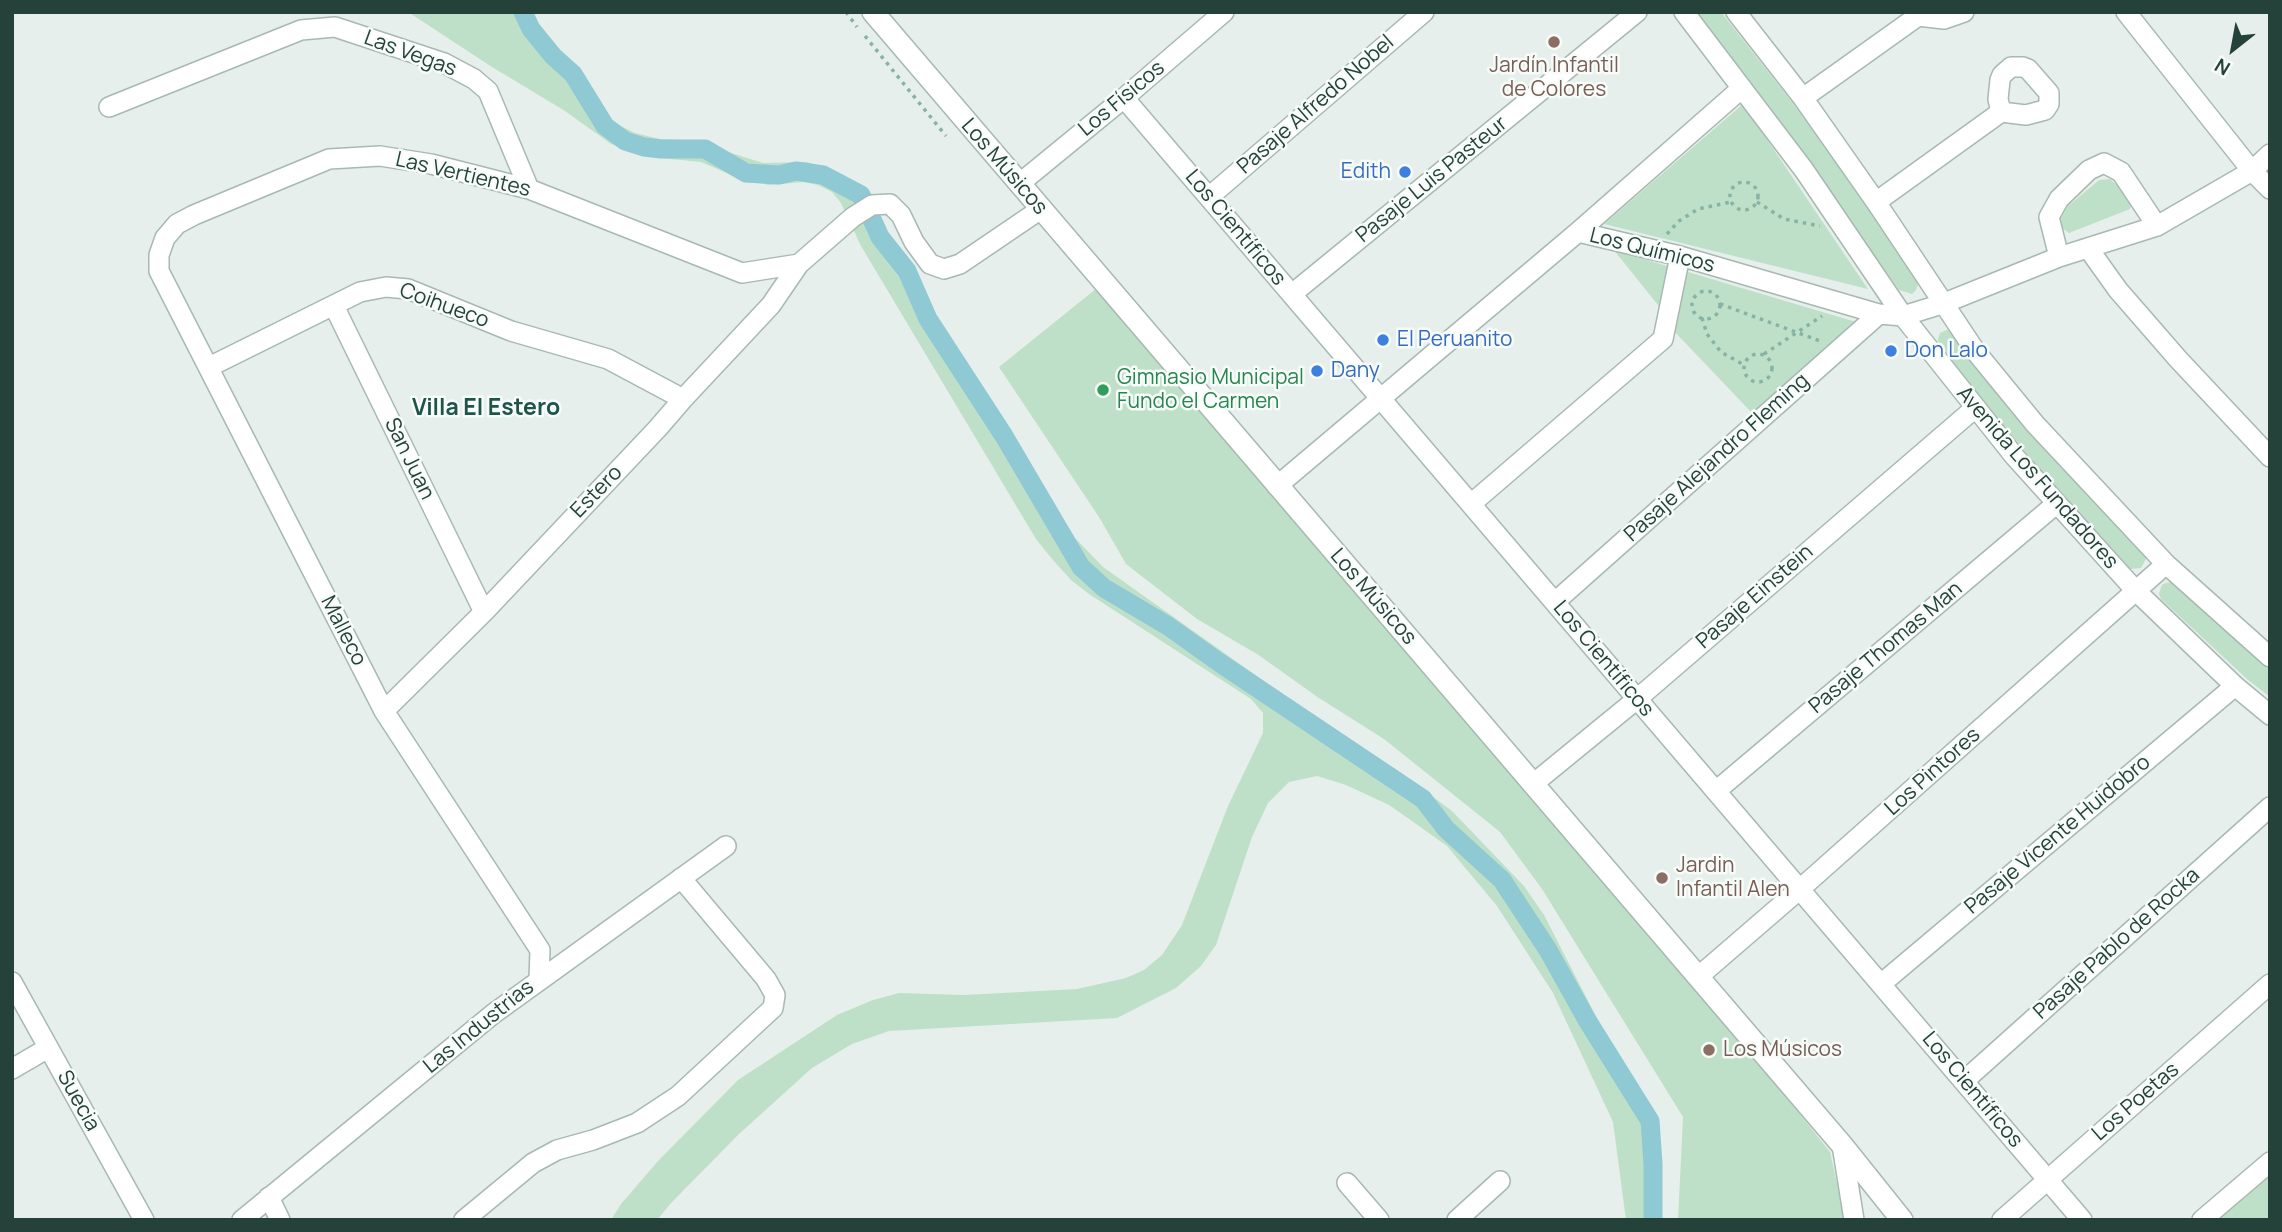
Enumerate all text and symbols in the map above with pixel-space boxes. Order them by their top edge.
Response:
north arrow [2198,14,2268,84]
street label: Las Vegas [360,26,460,82]
street label: Pasaje Alfredo Nobel [1233,30,1399,180]
marker: Jardín Infantil de Colores [1546,34,1562,50]
text: N [2210,52,2235,82]
place label: Jardín Infantil de Colores [1489,53,1619,103]
street label: Los Físicos [1074,56,1170,142]
street label: Pasaje Luis Pasteur [1351,111,1513,249]
street label: Los Músicos [955,114,1053,220]
street label: Las Vertientes [393,147,533,203]
place label: Edith [1341,159,1391,185]
marker: Edith [1397,164,1413,180]
street label: Los Científicos [1179,165,1291,291]
street label: Los Químicos [1587,223,1717,279]
street label: Coihueco [396,278,492,334]
place label: El Peruanito [1397,327,1512,353]
marker: El Peruanito [1375,332,1391,348]
place label: Don Lalo [1905,338,1988,364]
marker: Don Lalo [1883,343,1899,359]
place label: Dany [1331,358,1380,384]
marker: Dany [1309,363,1325,379]
place label: Gimnasio Municipal Fundo el Carmen [1117,365,1304,415]
street label: Pasaje Alejandro Fleming [1620,368,1814,548]
marker: Gimnasio Municipal Fundo el Carmen [1095,382,1111,398]
street label: Avenida Los Fundadores [1951,382,2123,574]
district label: Villa El Estero [412,395,560,423]
street label: San Juan [378,414,440,504]
street label: Estero [566,461,628,523]
street label: Pasaje Einstein [1692,539,1818,655]
street label: Los Músicos [1324,544,1422,650]
street label: Pasaje Thomas Man [1804,577,1968,719]
street label: Malleco [315,592,371,670]
street label: Los Científicos [1547,596,1659,722]
street label: Los Pintores [1880,723,1986,821]
street label: Pasaje Vicente Huidobro [1960,750,2156,920]
place label: Jardin Infantil Alen [1676,853,1790,903]
street label: Pasaje Pablo de Rocka [2029,863,2205,1025]
marker: Jardin Infantil Alen [1654,870,1670,886]
street label: Las Industrias [419,975,539,1079]
street label: Los Científicos [1916,1027,2028,1153]
place label: Los Músicos [1723,1037,1842,1063]
marker: Los Músicos [1701,1042,1717,1058]
street label: Los Poetas [2087,1057,2185,1147]
street label: Suecia [51,1066,105,1136]

